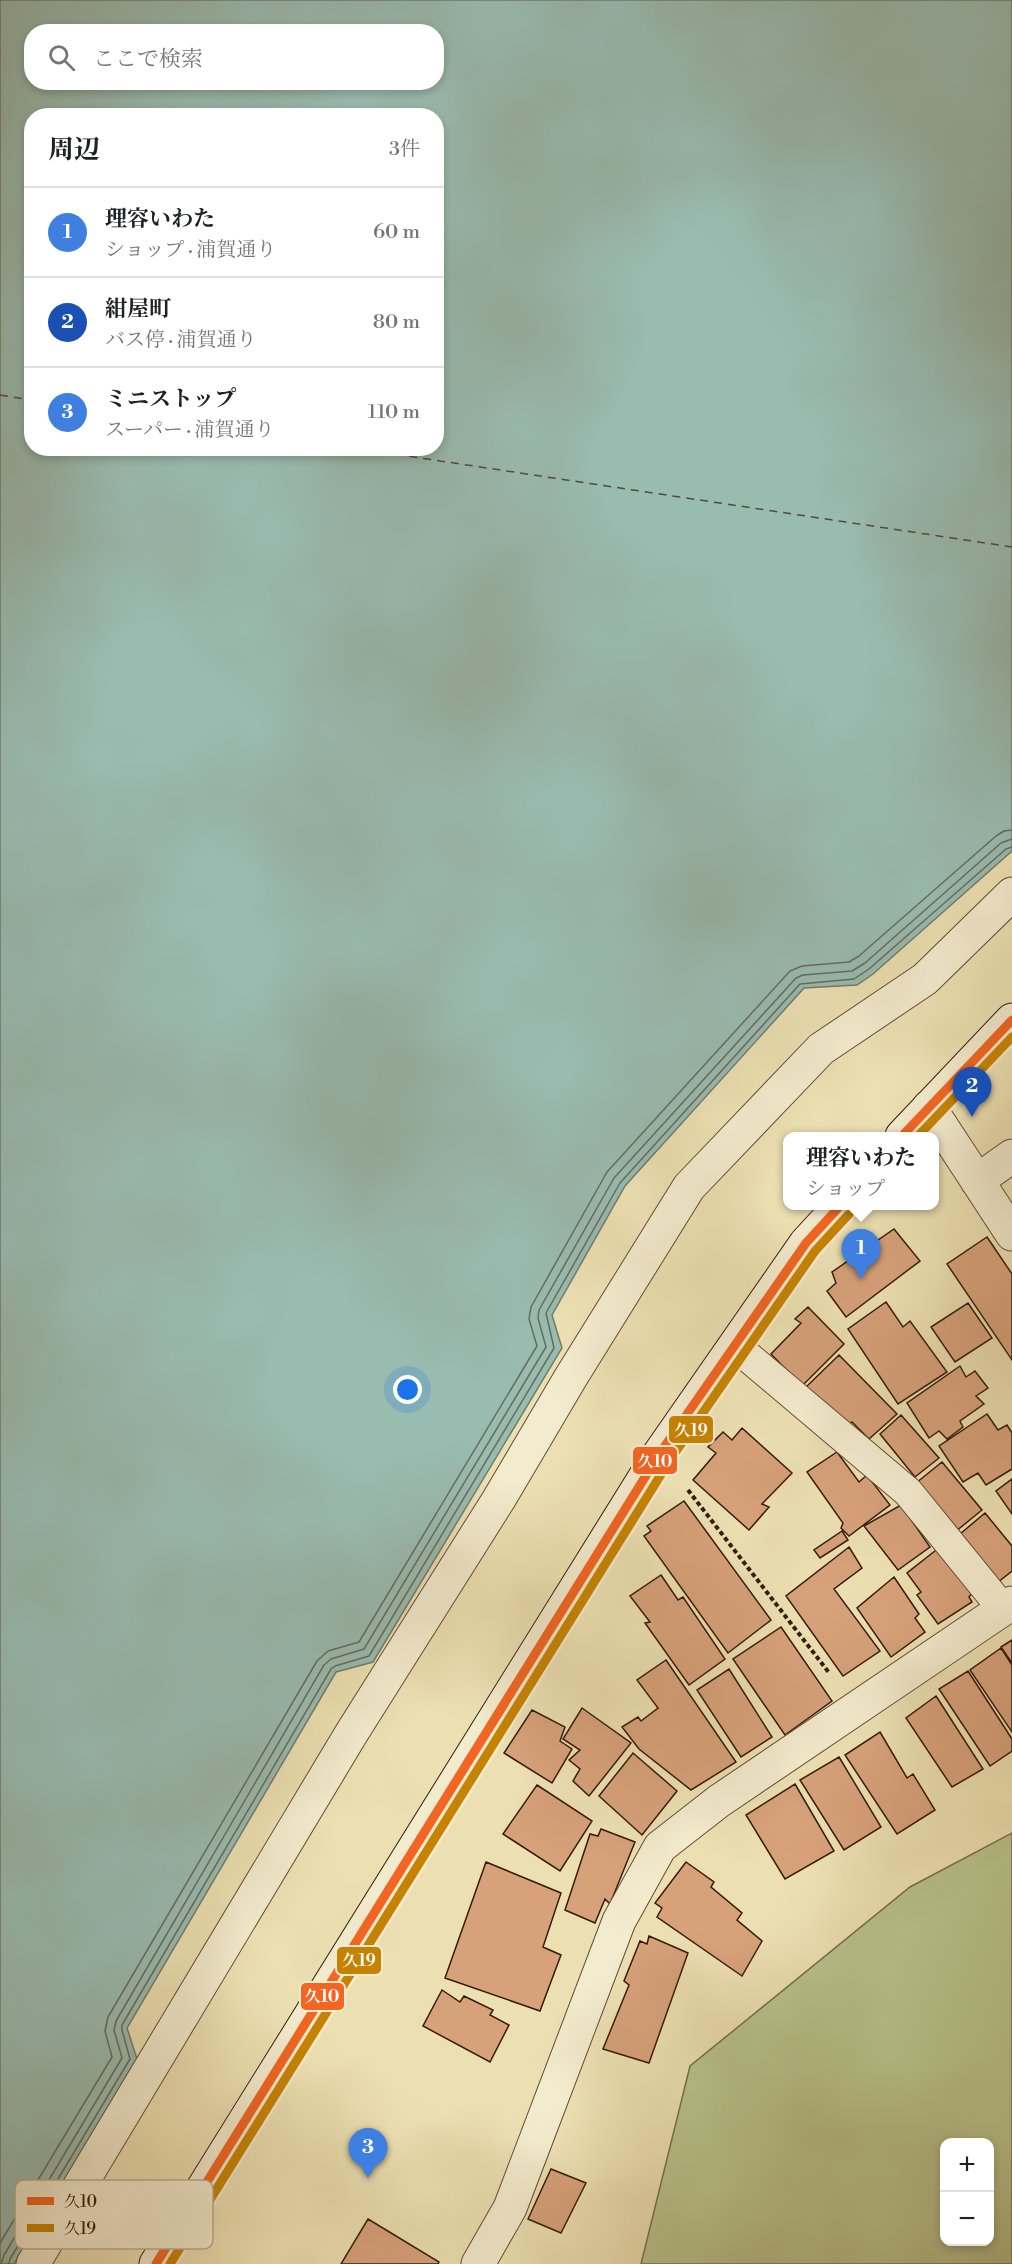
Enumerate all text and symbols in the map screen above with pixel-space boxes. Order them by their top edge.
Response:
search box [24,24,444,90]
icon: search [45,41,78,74]
text: ここで検索 [93,46,203,73]
text: 周辺 [48,134,100,166]
text: 3件 [389,137,420,162]
text: 理容いわた [105,206,215,233]
text: 1 [63,220,72,245]
text: 60 m [373,220,420,245]
text: ショップ · 浦賀通り [105,238,276,263]
text: 紺屋町 [105,296,171,323]
text: 2 [61,310,74,335]
text: 80 m [373,310,420,335]
text: バス停 · 浦賀通り [105,328,257,353]
text: ミニストップ [105,386,236,413]
text: 3 [61,400,74,425]
text: 110 m [368,400,420,425]
text: スーパー · 浦賀通り [105,418,275,443]
pin: 2 [952,1068,992,1117]
popup [783,1132,939,1210]
text: 理容いわた [806,1145,916,1172]
text: ショップ [806,1177,886,1202]
pin: 1 [842,1230,880,1279]
your location [393,1375,422,1404]
line badge: 久19 [668,1415,714,1444]
text: 久19 [674,1421,708,1441]
line badge: 久10 [632,1446,678,1475]
text: 久10 [638,1452,672,1472]
line badge: 久19 [336,1946,382,1975]
text: 久19 [342,1951,376,1971]
line badge: 久10 [300,1982,345,2011]
text: 久10 [305,1987,339,2007]
pin: 3 [348,2128,388,2178]
map controls [940,2138,994,2246]
button: + [940,2138,994,2192]
legend [15,2180,213,2249]
text: 久10 [64,2192,97,2212]
button: − [940,2192,994,2246]
text: 久19 [64,2219,96,2239]

